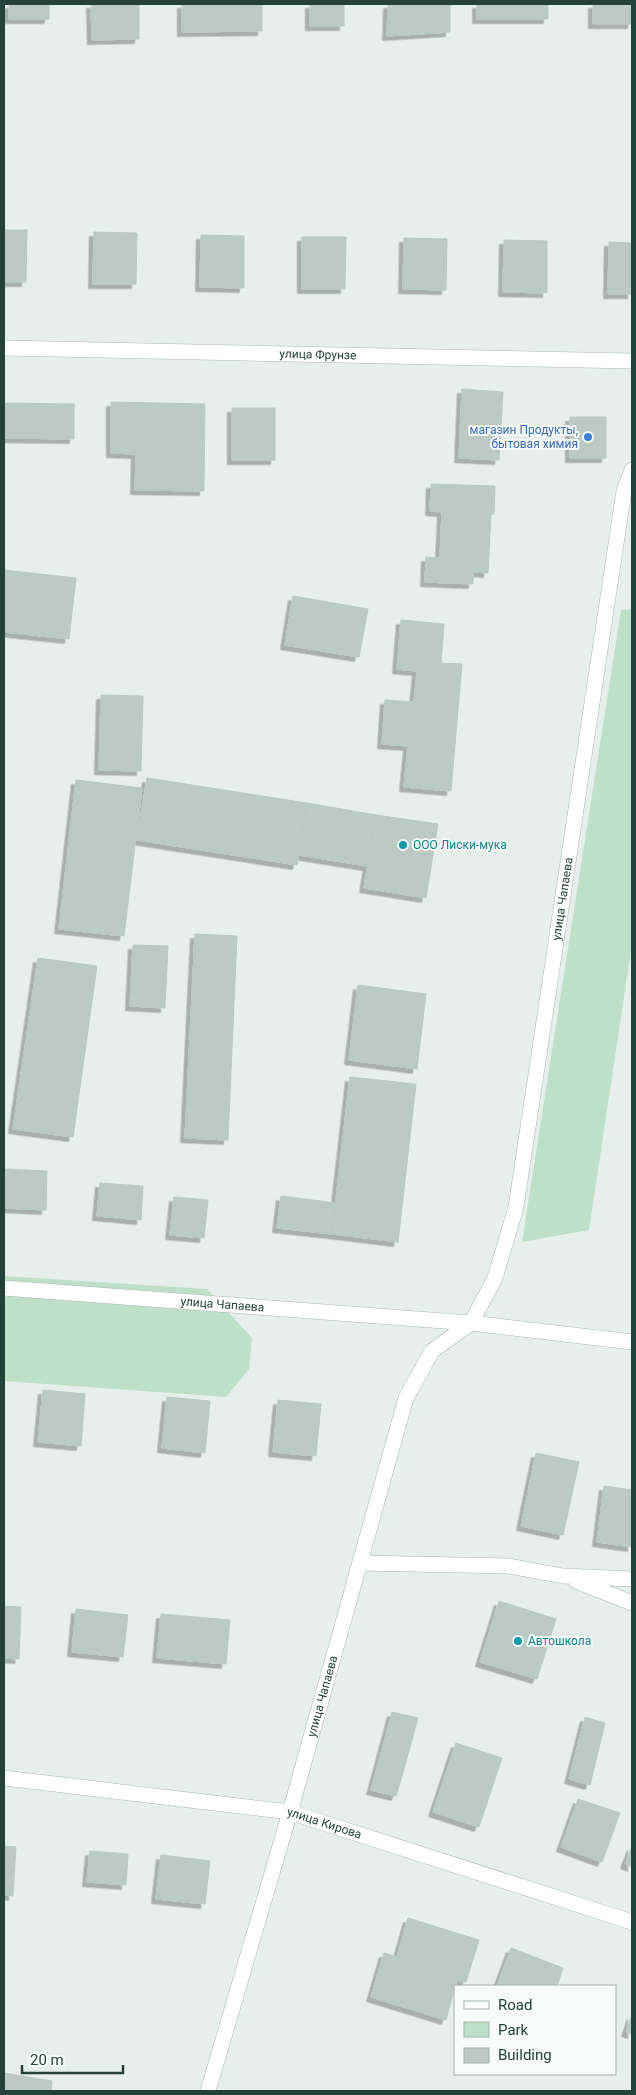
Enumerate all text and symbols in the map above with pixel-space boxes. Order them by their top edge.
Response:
street label: улица Фрунзе [279,347,357,362]
place label: магазин Продукты, бытовая химия [470,423,578,451]
marker: магазин Продукты, бытовая химия [582,431,594,443]
place label: ООО Лиски-мука [413,838,507,852]
marker: ООО Лиски-мука [397,839,409,851]
street label: улица Чапаева [549,856,576,942]
street label: улица Чапаева [180,1294,265,1314]
place label: Автошкола [528,1634,591,1648]
marker: Автошкола [512,1635,524,1647]
street label: улица Чапаева [304,1654,340,1739]
street label: улица Кирова [286,1805,363,1842]
legend [454,1985,616,2075]
text: Road [498,1996,532,2014]
text: Park [498,2021,529,2039]
scale bar [22,2042,124,2074]
text: Building [498,2046,552,2064]
text: 20 m [30,2051,64,2069]

